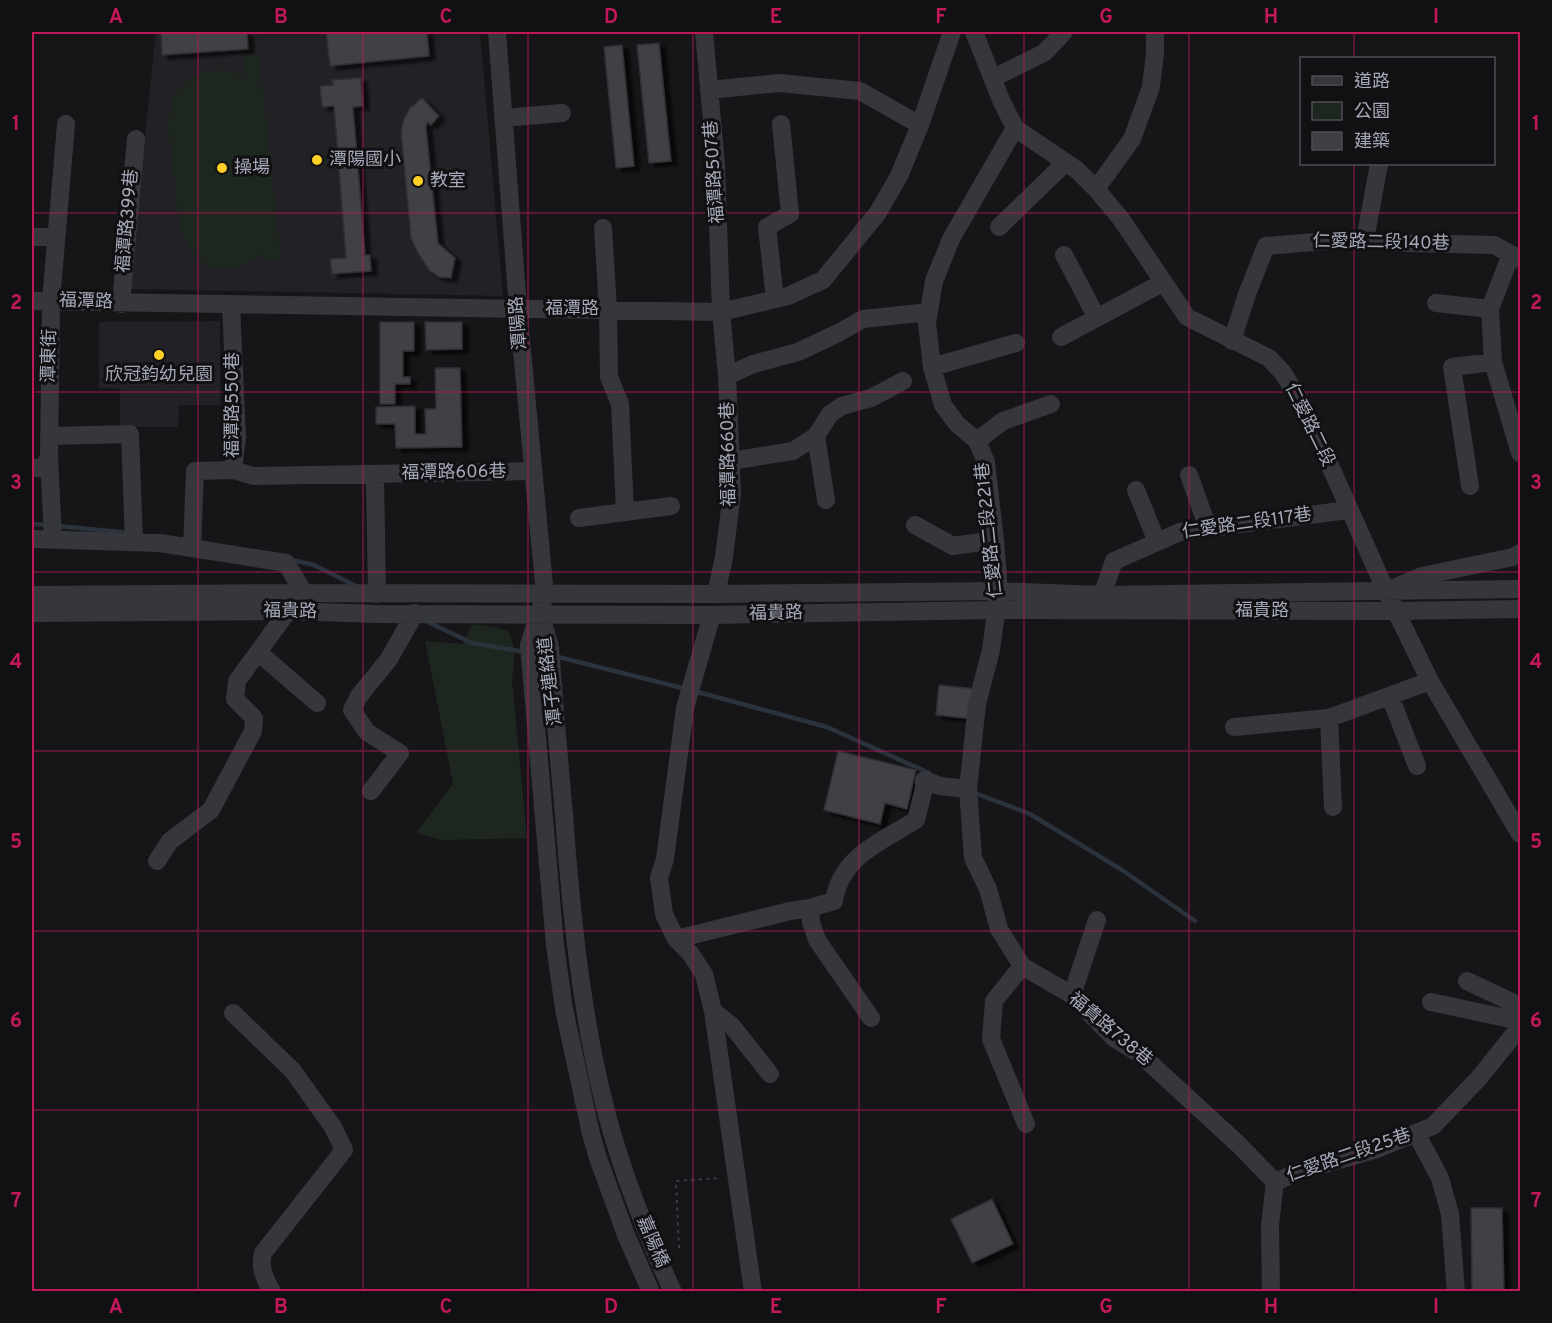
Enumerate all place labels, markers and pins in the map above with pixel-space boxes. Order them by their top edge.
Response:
place label: 潭陽國小 [329,149,401,172]
marker: 潭陽國小 [310,153,324,167]
place label: 操場 [234,157,270,180]
marker: 操場 [215,161,229,175]
place label: 教室 [430,170,466,193]
marker: 教室 [411,174,425,188]
marker: 欣冠鈞幼兒園 [152,348,166,362]
place label: 欣冠鈞幼兒園 [105,364,213,387]

